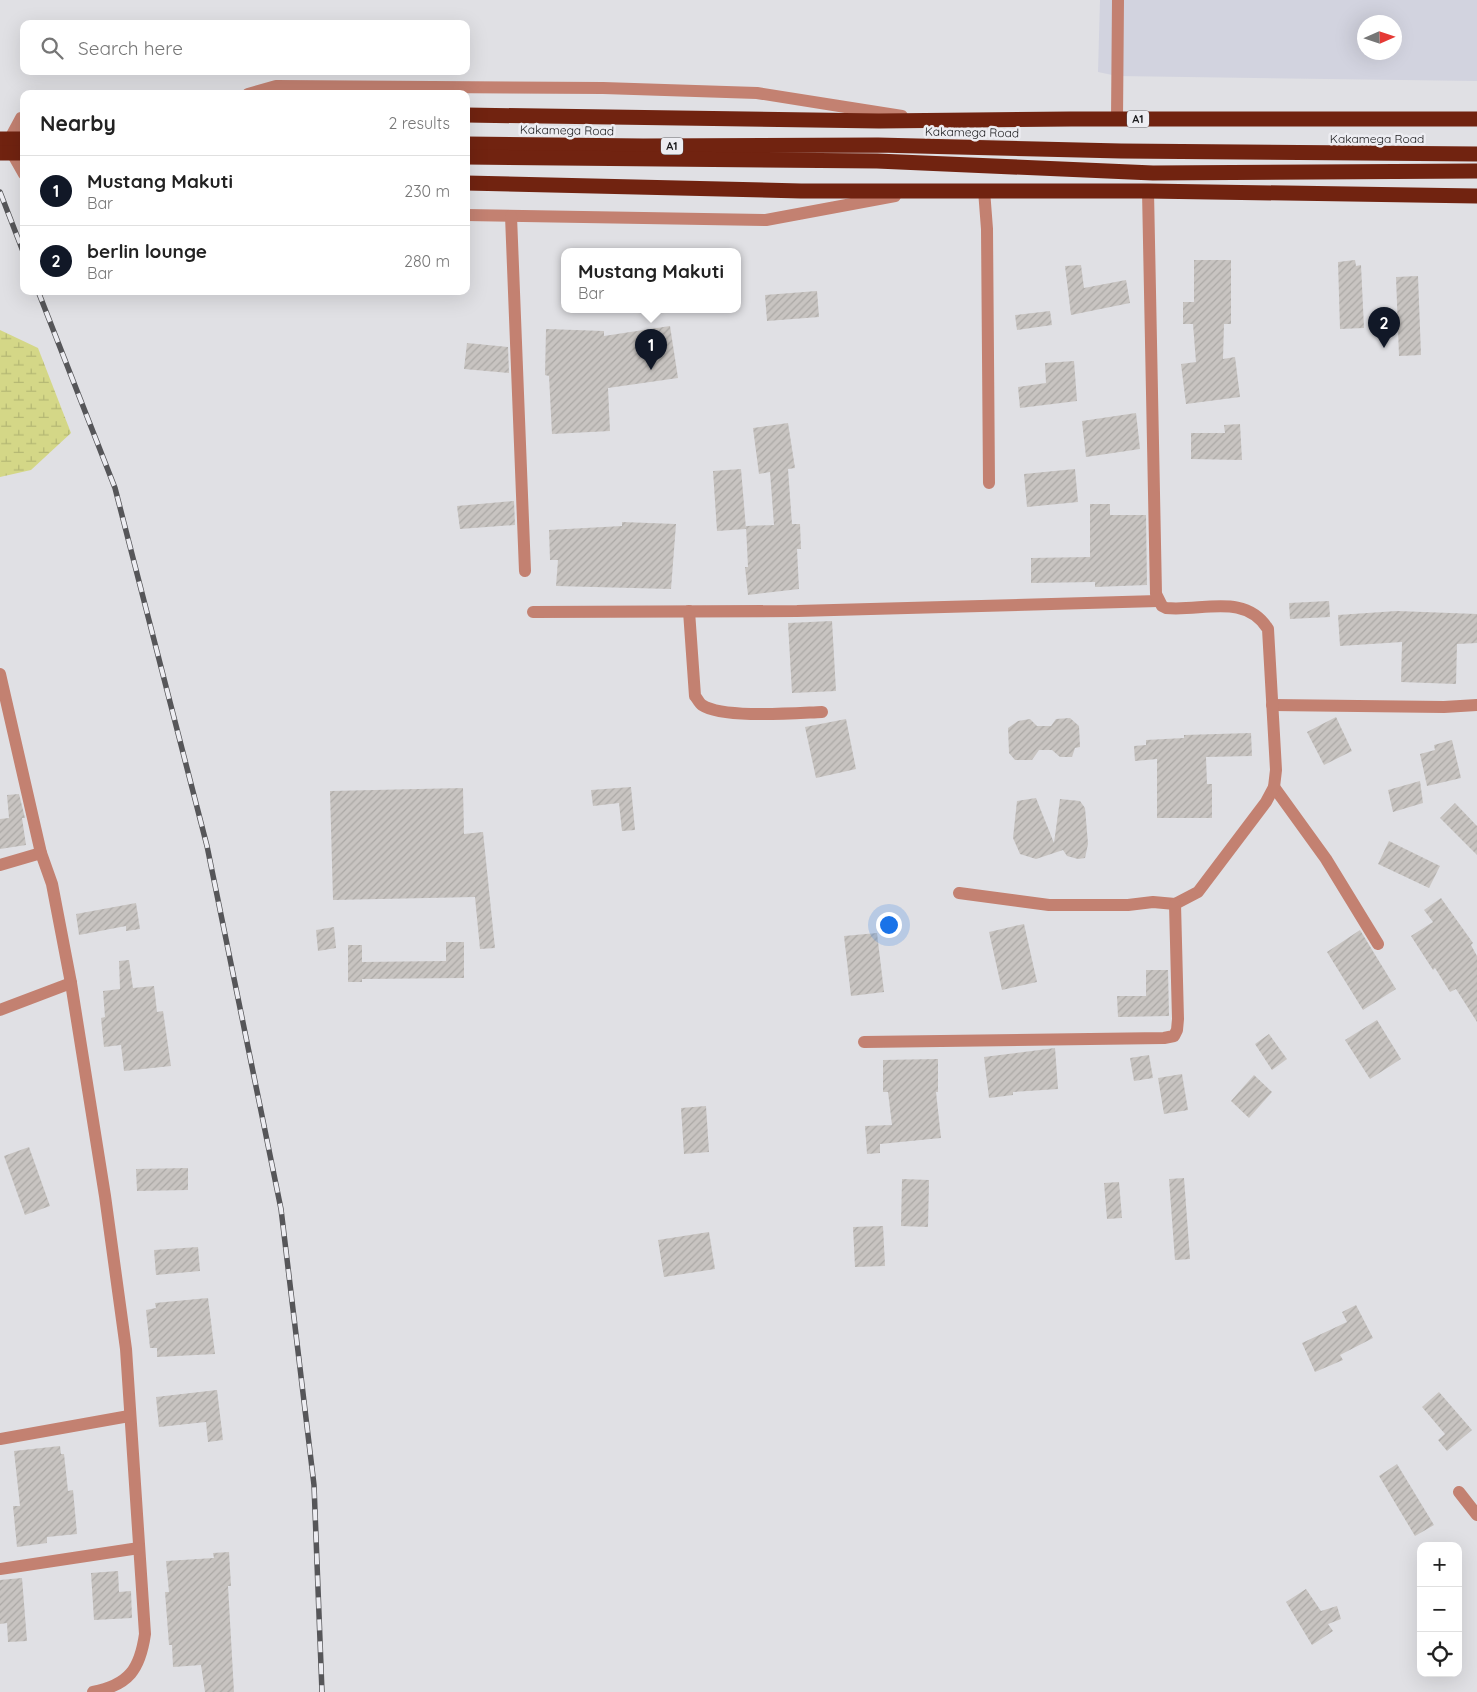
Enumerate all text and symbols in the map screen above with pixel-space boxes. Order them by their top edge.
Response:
north arrow [1357,15,1402,60]
search box [20,20,470,75]
icon: search [38,34,66,62]
text: Search here [78,36,183,60]
text: Nearby [40,110,116,136]
road number: A1 [1127,110,1149,128]
text: 2 results [388,113,450,133]
street label: Kakamega Road [520,122,614,138]
street label: Kakamega Road [925,124,1019,140]
street label: Kakamega Road [1330,131,1424,146]
road number: A1 [661,138,683,154]
text: Mustang Makuti [87,169,233,193]
text: 1 [53,181,59,201]
text: 230 m [404,181,450,201]
text: Bar [87,193,113,213]
text: berlin lounge [87,239,207,263]
popup [561,248,741,313]
text: 2 [51,251,61,271]
text: 280 m [404,251,450,271]
text: Mustang Makuti [578,259,724,283]
text: Bar [87,263,113,283]
text: Bar [578,283,604,303]
pin: 2 [1368,307,1400,348]
pin: 1 [635,329,667,370]
your location [876,912,902,938]
map controls [1417,1542,1462,1677]
button: + [1417,1542,1462,1587]
button: − [1417,1587,1462,1632]
button: locate [1417,1632,1462,1677]

